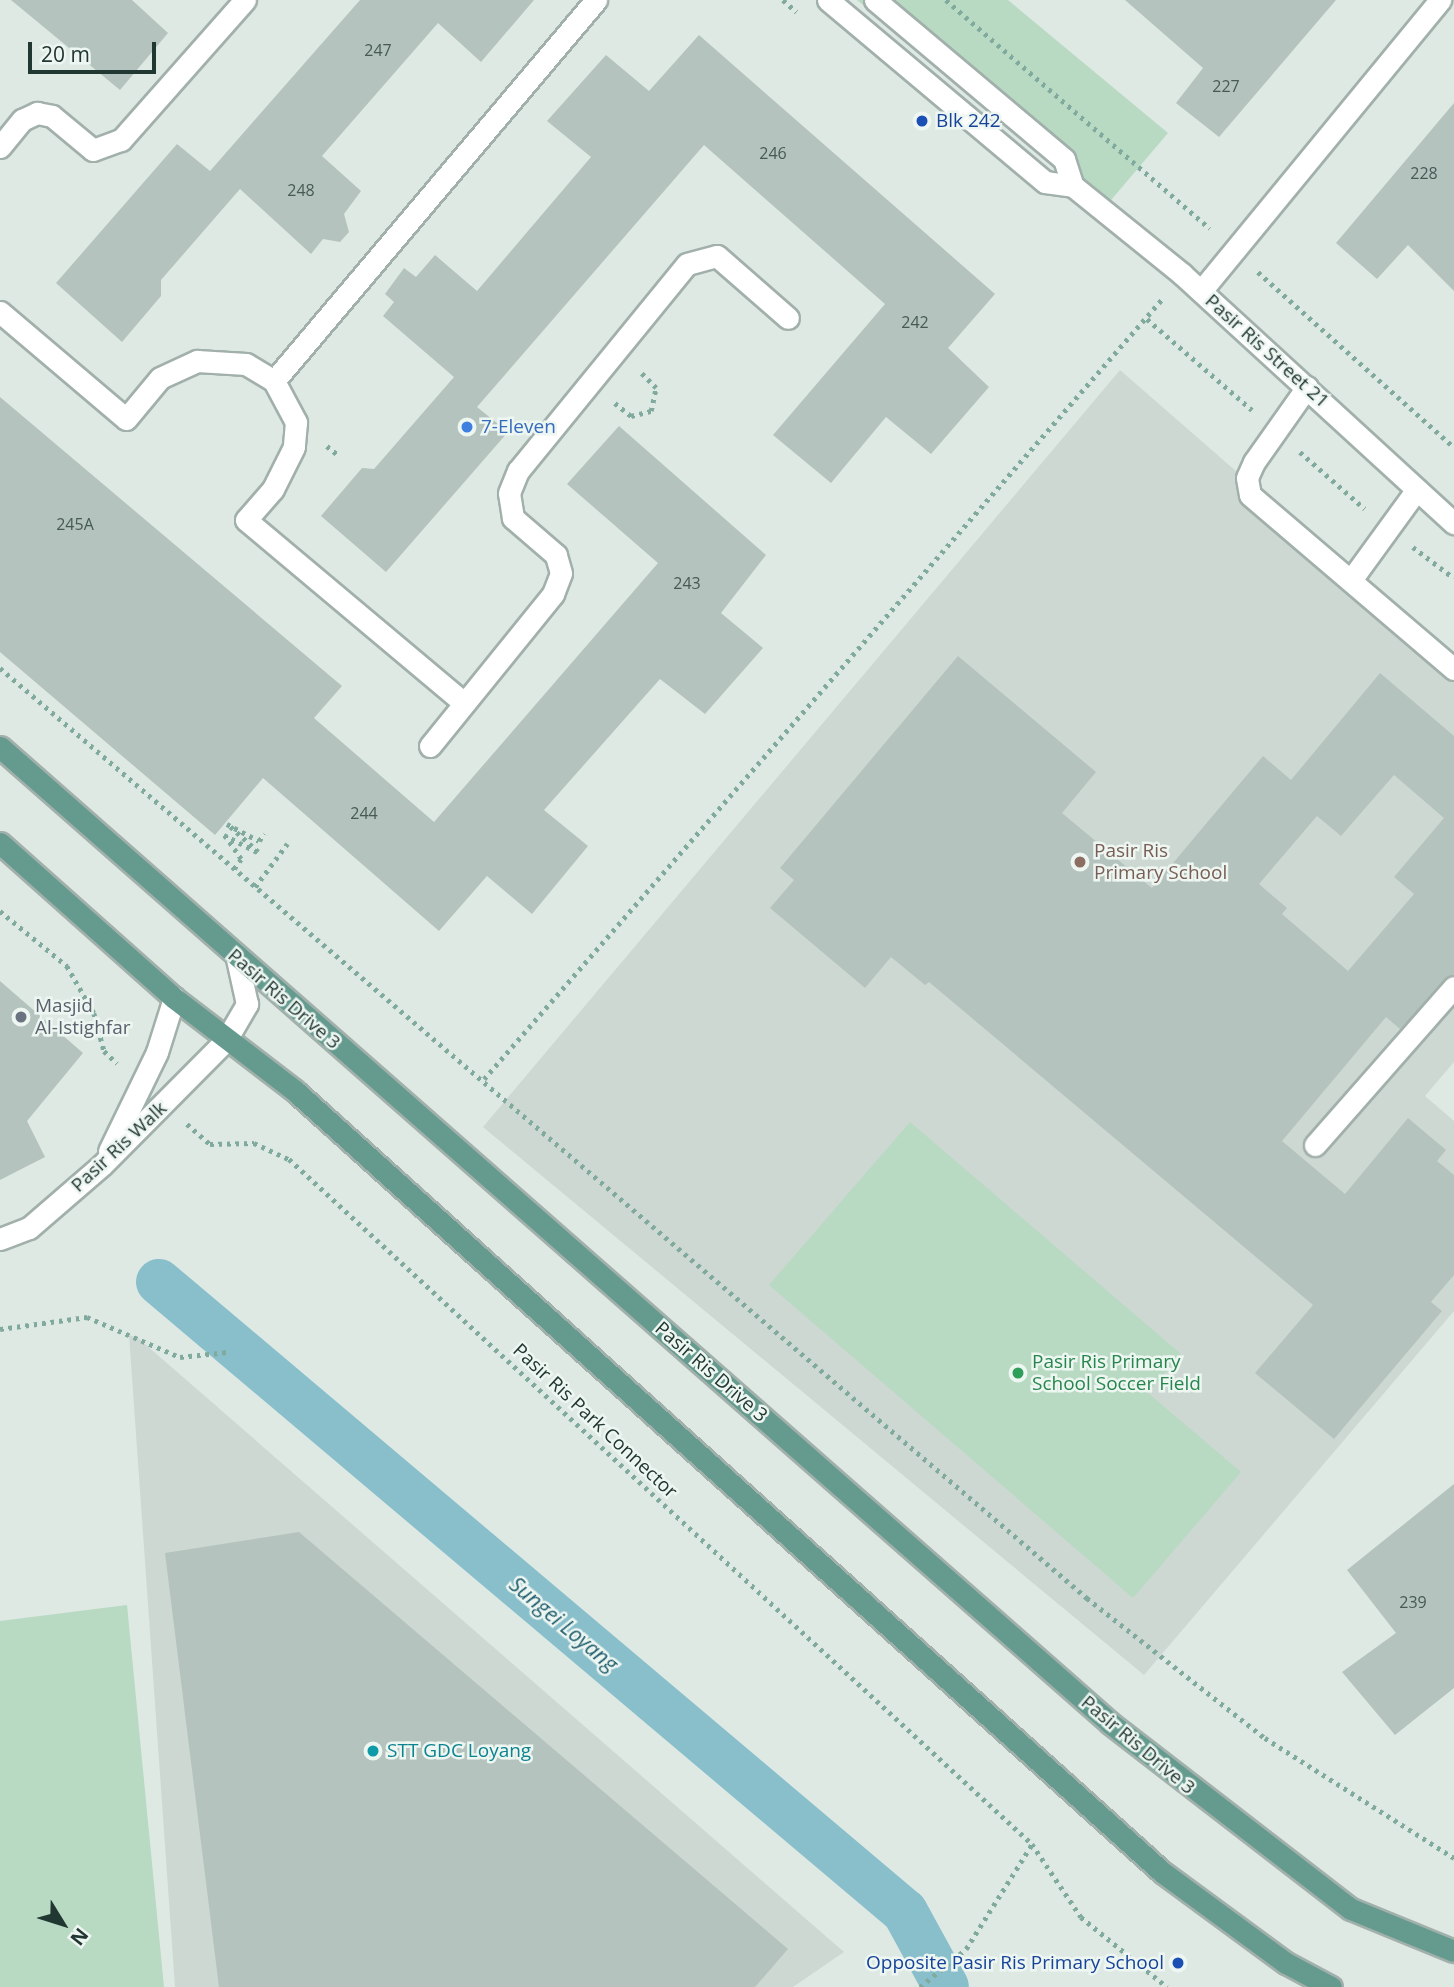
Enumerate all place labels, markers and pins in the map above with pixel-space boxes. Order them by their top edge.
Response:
place label: Blk 242 [936,110,1001,132]
marker: Blk 242 [914,113,930,129]
place label: 7-Eleven [481,416,556,438]
marker: 7-Eleven [459,419,475,435]
place label: Pasir Ris Primary School [1094,840,1227,884]
marker: Pasir Ris Primary School [1072,854,1088,870]
place label: Masjid Al-Istighfar [35,995,131,1039]
marker: Masjid Al-Istighfar [13,1009,29,1025]
place label: Pasir Ris Primary School Soccer Field [1032,1351,1201,1395]
marker: Pasir Ris Primary School Soccer Field [1010,1365,1026,1381]
place label: STT GDC Loyang [387,1740,531,1762]
marker: STT GDC Loyang [365,1743,381,1759]
place label: Opposite Pasir Ris Primary School [866,1952,1164,1974]
marker: Opposite Pasir Ris Primary School [1170,1955,1186,1971]

